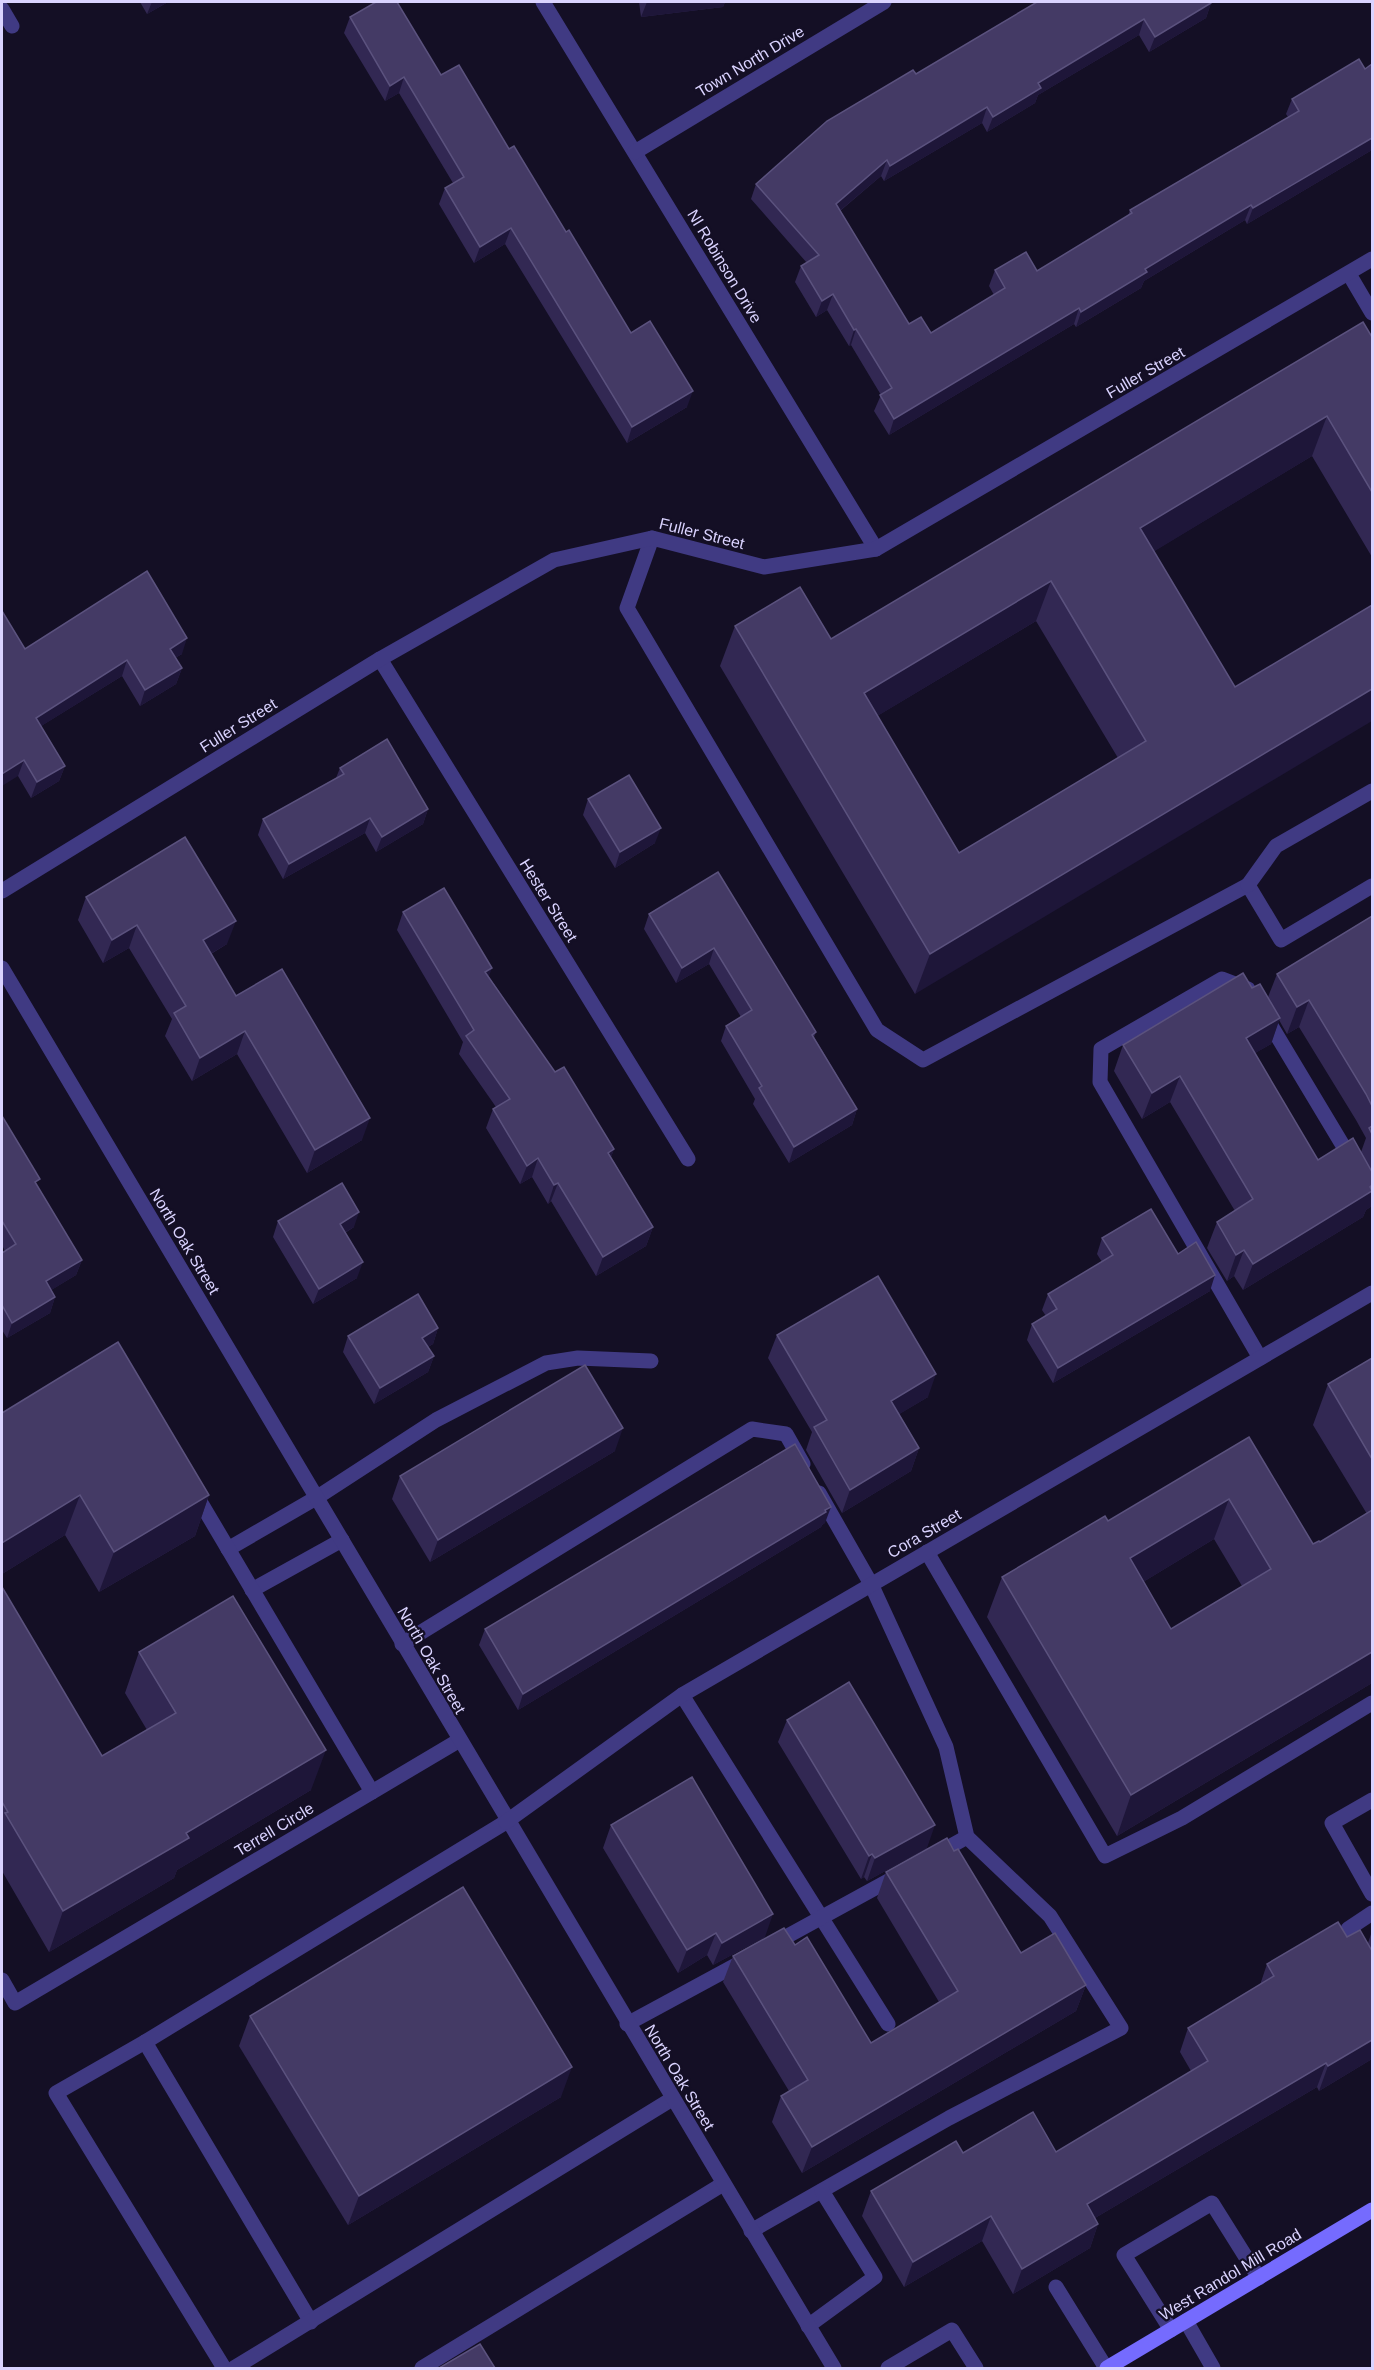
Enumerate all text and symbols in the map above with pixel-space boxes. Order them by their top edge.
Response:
street label: Town North Drive [693,22,807,100]
street label: Nl Robinson Drive [684,207,765,326]
street label: Fuller Street [1103,343,1188,402]
street label: Fuller Street [658,515,747,552]
street label: Fuller Street [197,695,280,756]
street label: Hester Street [516,856,581,945]
street label: North Oak Street [146,1185,223,1298]
street label: Cora Street [885,1505,964,1561]
street label: North Oak Street [394,1604,469,1717]
street label: Terrell Circle [232,1799,317,1860]
street label: North Oak Street [641,2021,718,2134]
street label: West Randol Mill Road [1156,2225,1304,2324]

